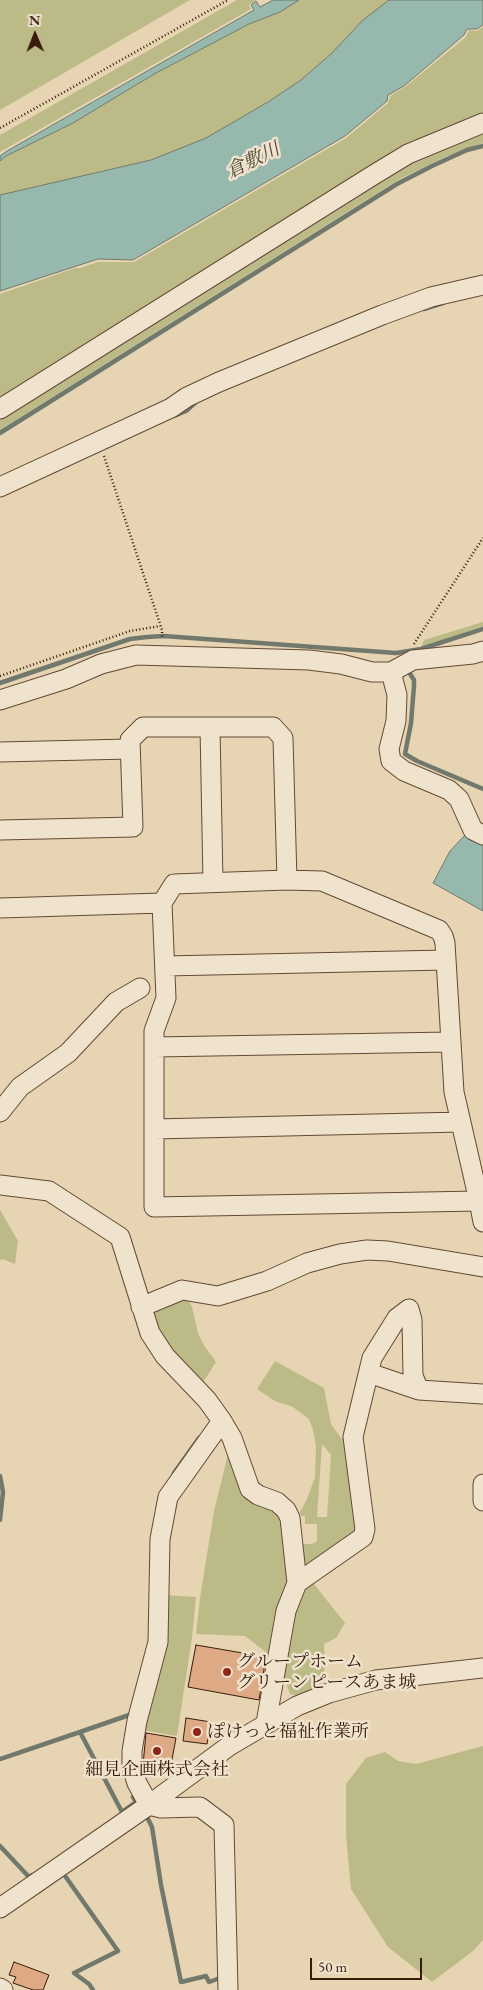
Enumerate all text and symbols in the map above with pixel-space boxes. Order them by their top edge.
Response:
north arrow [10,10,60,60]
text: N [29,11,41,29]
water label: 倉敷川 [222,138,284,184]
place label: グループホーム グリーンピースあま城 [237,1651,416,1694]
marker: グループホーム グリーンピースあま城 [221,1666,233,1678]
place label: ぽけっと福祉作業所 [207,1721,369,1743]
marker: ぽけっと福祉作業所 [191,1726,203,1738]
marker: 細見企画株式会社 [151,1745,163,1757]
place label: 細見企画株式会社 [85,1759,229,1781]
scale bar [313,1948,426,1980]
text: 50 m [318,1957,347,1976]

